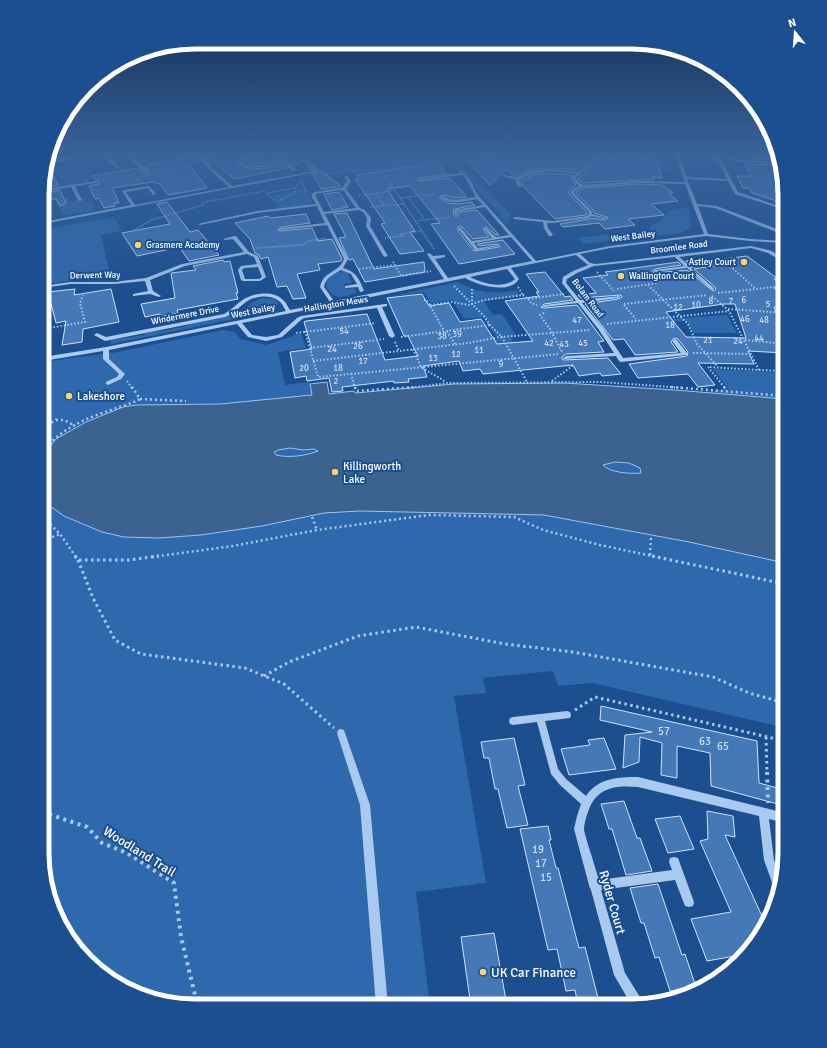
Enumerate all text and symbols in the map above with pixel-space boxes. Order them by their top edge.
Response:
north arrow [775,12,815,52]
text: N [787,16,798,30]
street label: West Bailey [610,228,657,245]
street label: Broomlee Road [650,238,709,256]
marker: Grasmere Academy [133,240,143,250]
place label: Grasmere Academy [146,240,220,251]
place label: Astley Court [689,257,736,268]
marker: Astley Court [739,257,749,267]
street label: Derwent Way [70,270,121,281]
marker: Wallington Court [616,271,626,281]
place label: Wallington Court [629,271,694,282]
street label: Bolam Road [569,277,606,320]
street label: Hallington Mews [303,294,369,315]
house number: 6 [742,295,747,306]
house number: 8 [709,296,714,307]
house number: 7 [729,296,734,307]
house number: 5 [766,299,771,310]
house number: 10 [691,300,701,311]
street label: West Bailey [230,302,277,321]
house number: 12 [673,302,683,313]
street label: Windermere Drive [150,303,220,327]
house number: 46 [740,314,750,325]
house number: 47 [572,315,582,326]
house number: 48 [759,315,769,326]
house number: 18 [665,320,675,331]
house number: 54 [339,326,349,337]
house number: 39 [452,329,462,340]
house number: 38 [437,331,447,342]
house number: 44 [754,333,764,344]
house number: 21 [703,335,713,346]
house number: 24 [733,336,743,347]
house number: 42 [544,338,554,349]
house number: 45 [578,338,588,349]
house number: 43 [559,339,569,350]
house number: 26 [353,341,363,352]
house number: 24 [327,344,337,355]
house number: 11 [474,345,484,356]
house number: 12 [451,349,461,360]
house number: 13 [428,353,438,364]
house number: 17 [358,356,368,367]
house number: 9 [499,359,504,370]
house number: 20 [299,363,309,374]
house number: 18 [333,363,343,374]
house number: 2 [334,376,339,387]
place label: Lakeshore [77,390,125,403]
marker: Lakeshore [64,391,74,401]
place label: Killingworth Lake [343,460,401,486]
marker: Killingworth Lake [330,467,340,477]
house number: 57 [658,725,670,738]
house number: 63 [699,735,711,748]
house number: 65 [717,740,729,753]
street label: Woodland Trail [100,823,179,881]
house number: 19 [532,843,544,856]
house number: 17 [535,857,547,870]
street label: Ryder Court [595,868,629,937]
house number: 15 [540,871,552,884]
place label: UK Car Finance [491,965,576,981]
marker: UK Car Finance [478,967,488,977]

